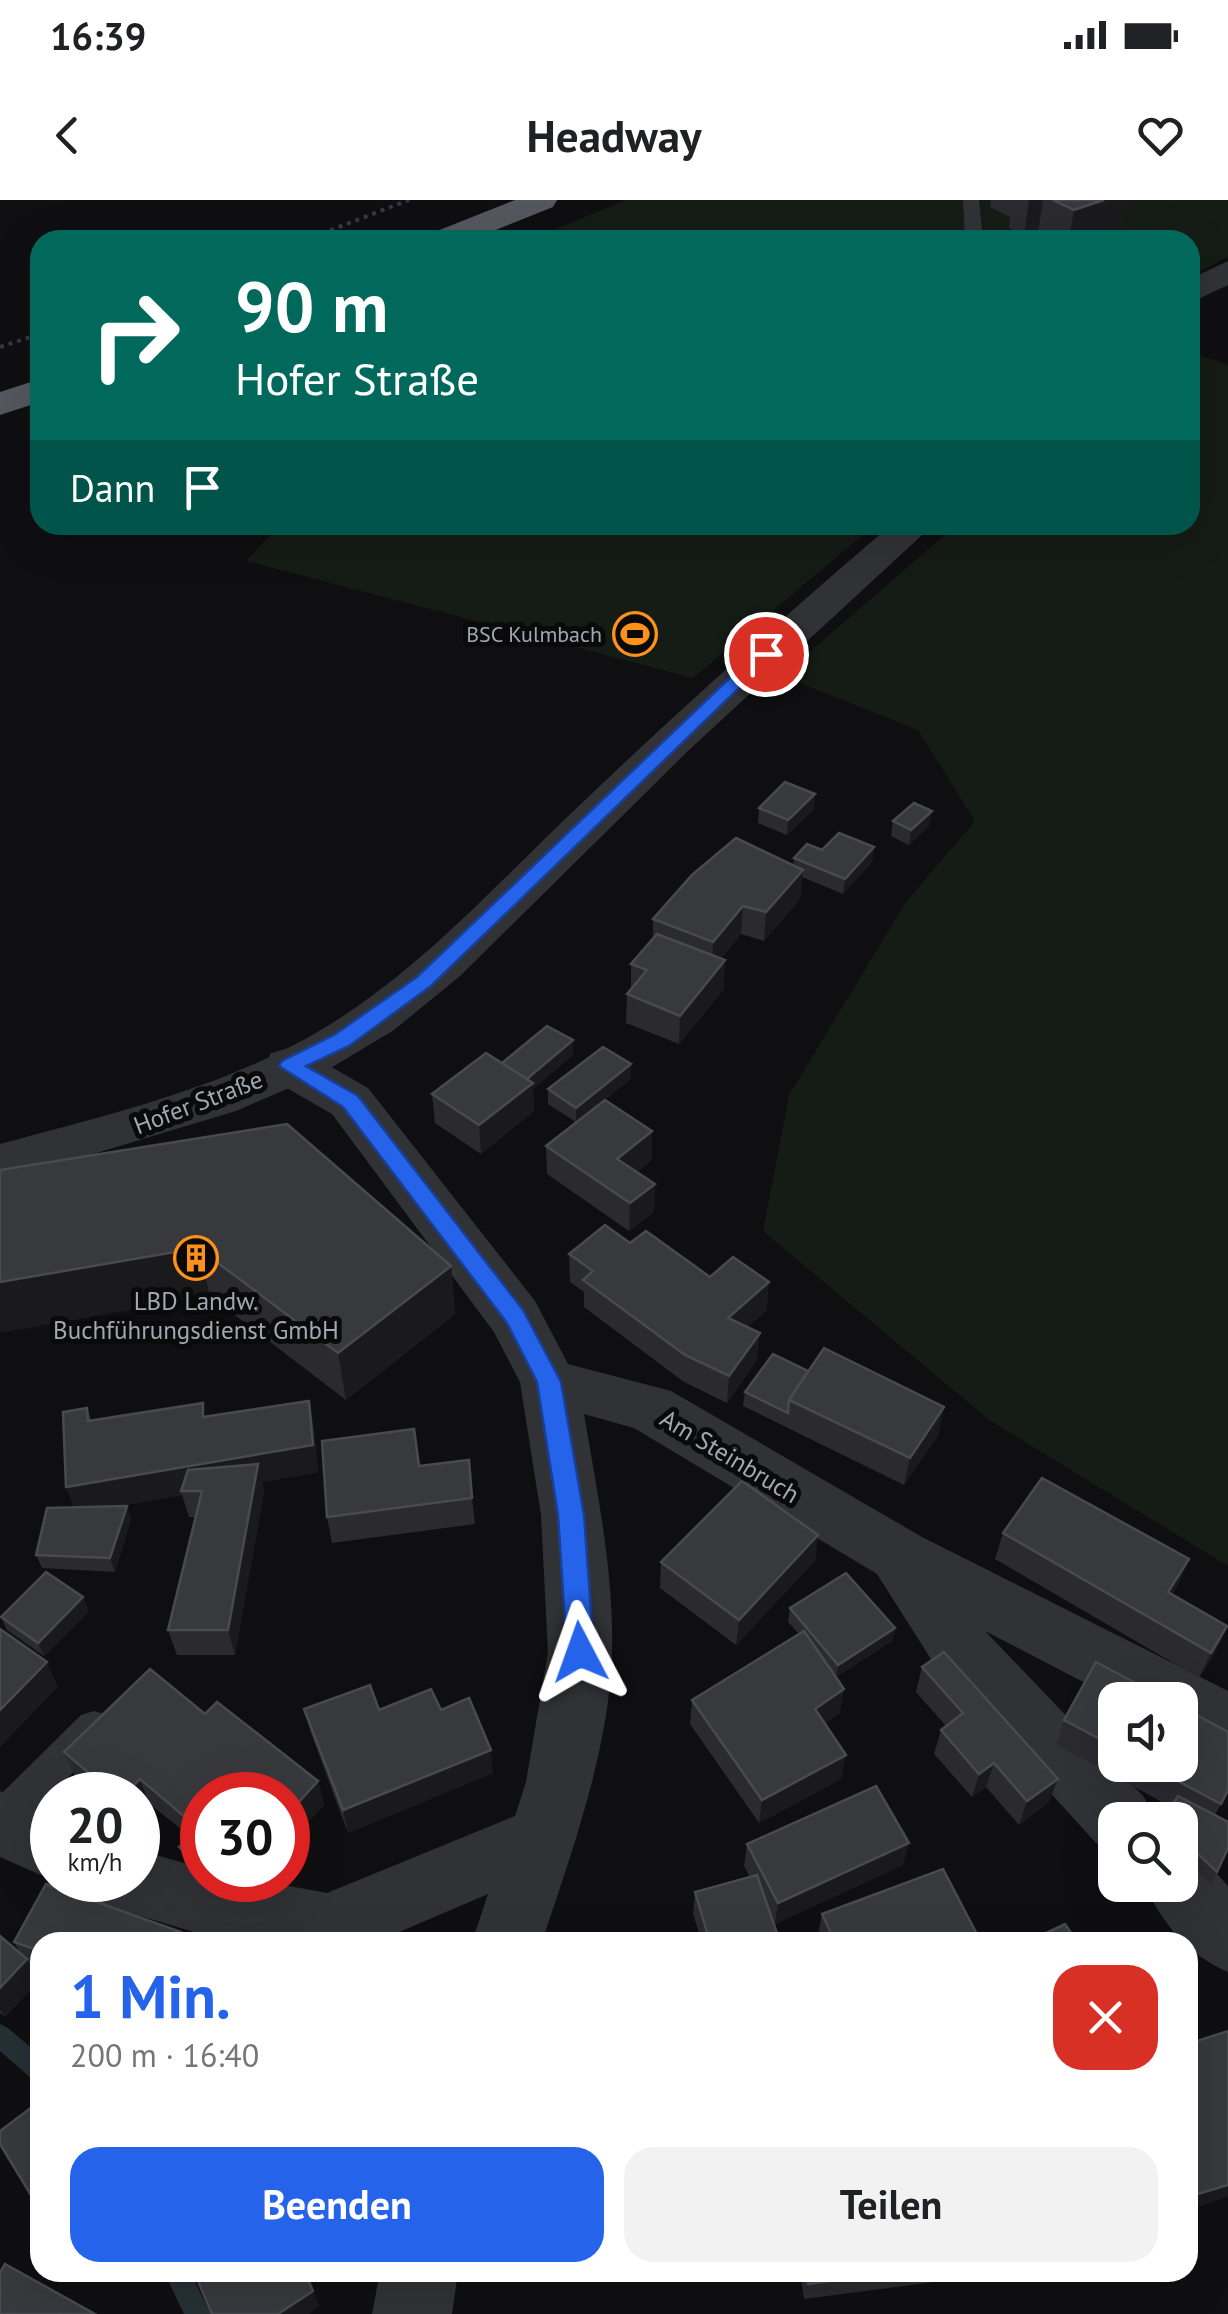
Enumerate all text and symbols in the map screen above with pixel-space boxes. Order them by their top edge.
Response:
text: 16:39 [50,11,146,60]
text: Headway [526,106,702,164]
icon: back [40,108,95,163]
icon: heart [1133,108,1188,163]
text: 90 m [235,261,388,351]
icon: right [70,270,200,400]
text: Hofer Straße [235,349,479,407]
icon: arrive [175,460,230,515]
text: Dann [70,463,155,512]
sports icon: BSC Kulmbach [612,611,658,657]
pin [724,612,809,697]
place label: BSC Kulmbach [466,620,602,648]
icon: arrive [739,627,794,682]
street label: Hofer Straße [129,1063,267,1141]
building icon: LBD Landw. Buchführungsdienst GmbH [173,1235,219,1281]
place label: LBD Landw. Buchführungsdienst GmbH [53,1285,339,1346]
street label: Am Steinbruch [655,1402,805,1510]
position arrow [528,1600,632,1704]
map controls [1098,1682,1198,1902]
button: sound [1098,1682,1198,1782]
speed limit sign: 30 [180,1772,310,1902]
text: 20 [67,1792,123,1857]
button: search [1098,1802,1198,1902]
text: km/h [68,1846,122,1878]
text: 1 Min. [70,1957,231,2035]
button: close [1053,1965,1158,2070]
text: 200 m · 16:40 [70,2034,259,2076]
button: Beenden [70,2147,604,2262]
button: Teilen [624,2147,1158,2262]

